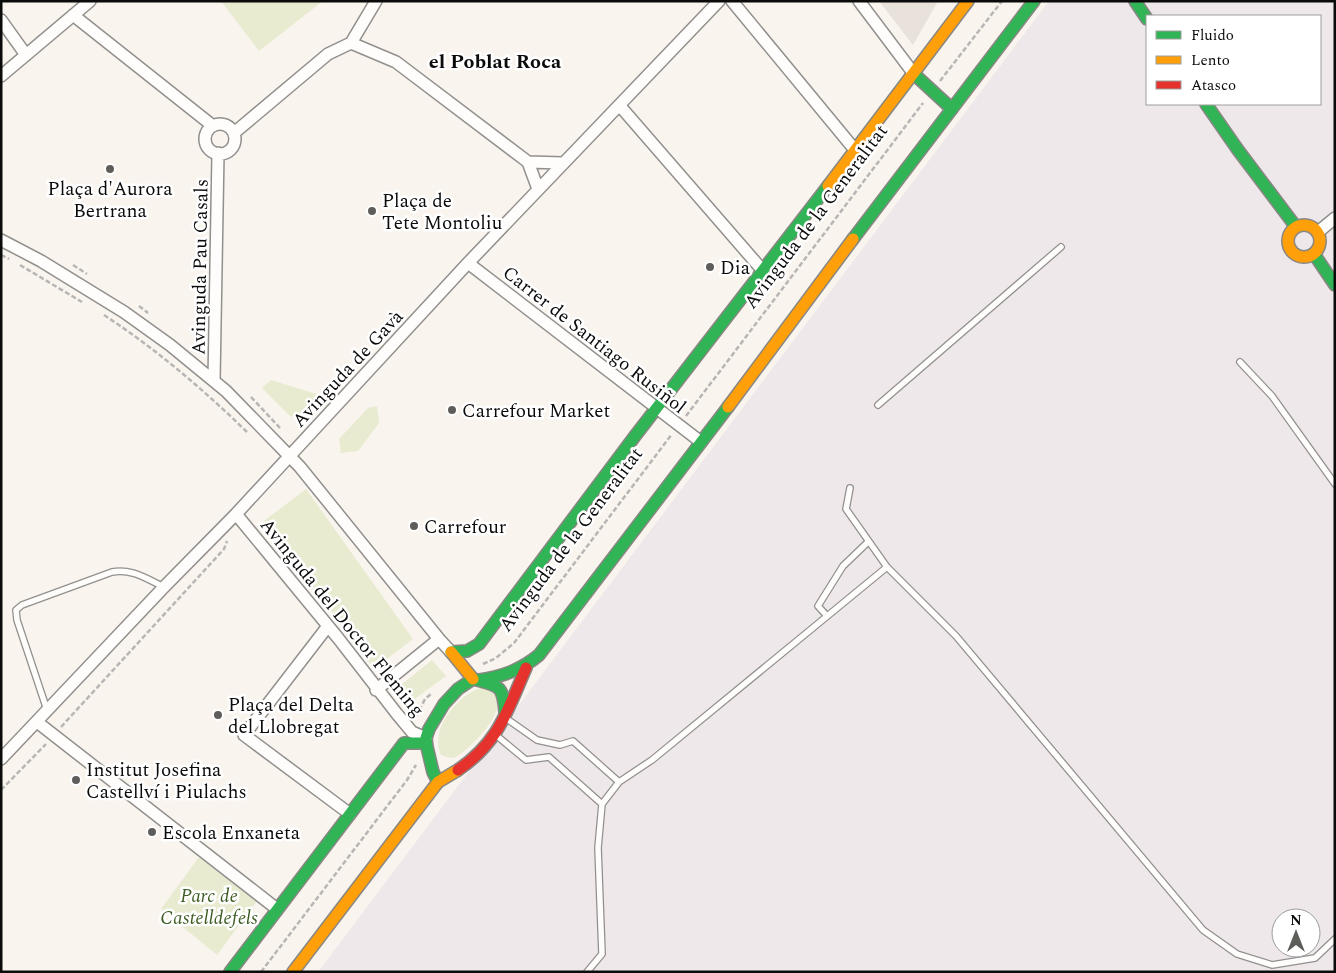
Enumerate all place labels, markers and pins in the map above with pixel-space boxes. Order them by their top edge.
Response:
marker: Plaça d'Aurora Bertrana [104,163,116,175]
place label: Plaça d'Aurora Bertrana [48,175,173,226]
place label: Plaça de Tete Montoliu [382,187,503,238]
marker: Plaça de Tete Montoliu [366,205,378,217]
place label: Dia [720,254,751,283]
marker: Dia [704,261,716,273]
place label: Carrefour Market [462,397,611,426]
marker: Carrefour Market [446,404,458,416]
place label: Carrefour [424,513,507,542]
marker: Carrefour [408,520,420,532]
place label: Plaça del Delta del Llobregat [228,691,355,742]
marker: Plaça del Delta del Llobregat [212,709,224,721]
place label: Institut Josefina Castellví i Piulachs [86,756,247,807]
marker: Institut Josefina Castellví i Piulachs [70,774,82,786]
place label: Escola Enxaneta [162,819,301,848]
marker: Escola Enxaneta [146,826,158,838]

